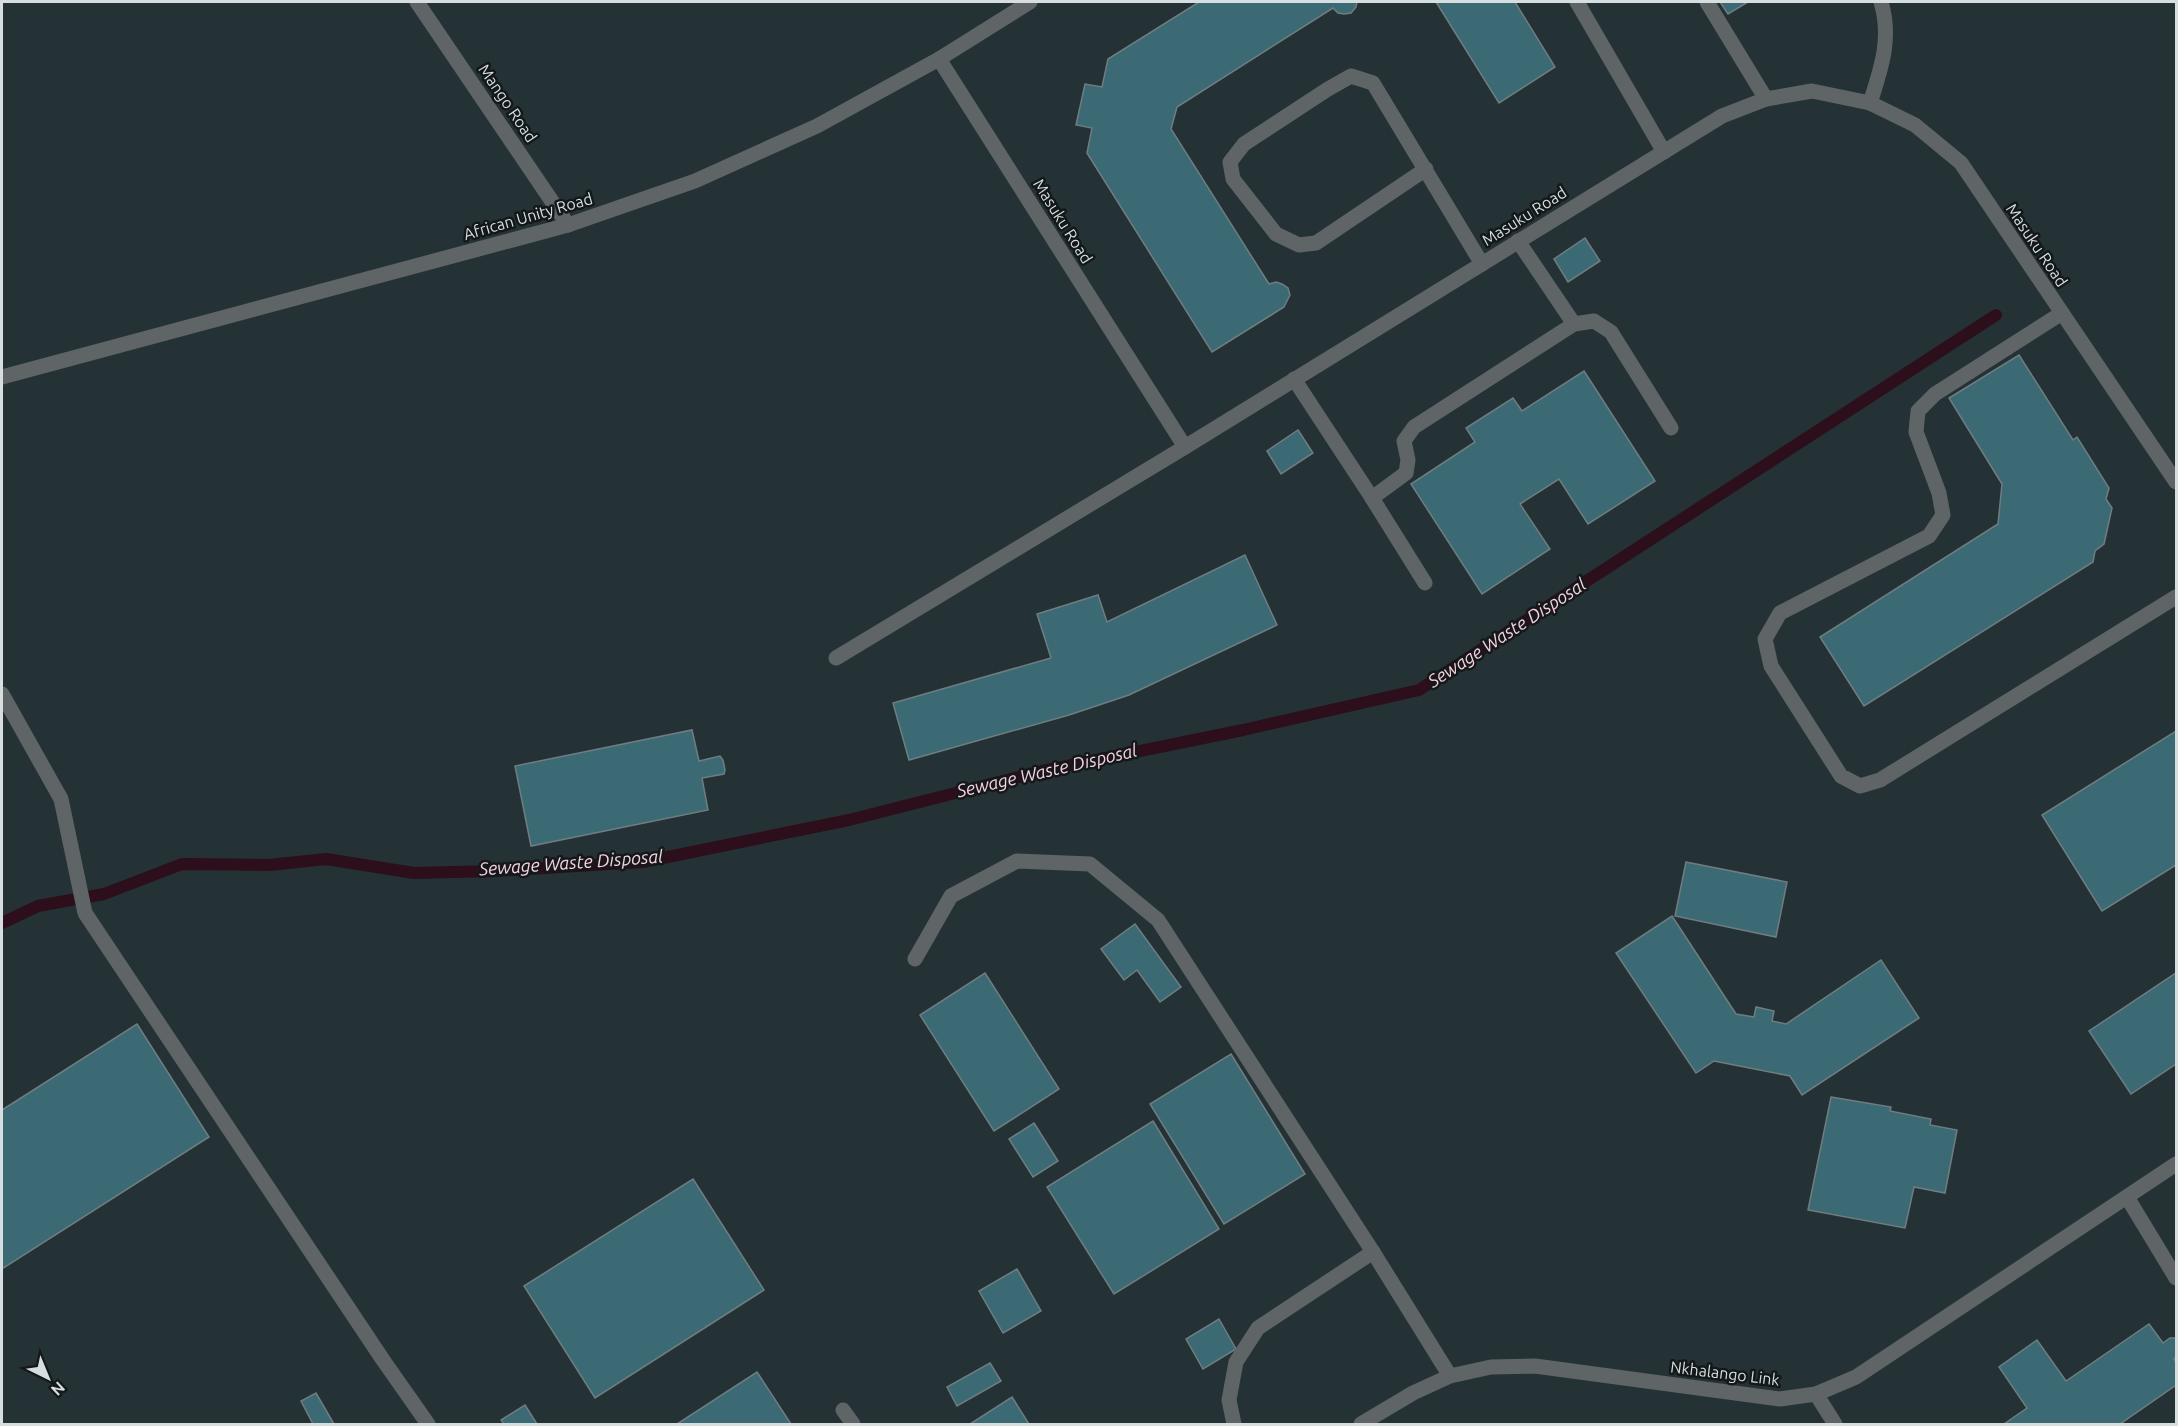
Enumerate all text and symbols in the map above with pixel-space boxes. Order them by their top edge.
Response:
street label: Mango Road [475,61,541,145]
street label: Masuku Road [1030,176,1096,266]
street label: Masuku Road [1479,183,1569,249]
street label: African Unity Road [461,189,595,243]
street label: Masuku Road [2003,200,2071,290]
water label: Sewage Waste Disposal [1423,574,1589,691]
water label: Sewage Waste Disposal [954,740,1139,801]
water label: Sewage Waste Disposal [477,846,664,878]
north arrow [18,1348,78,1408]
street label: Nkhalango Link [1669,1357,1781,1389]
text: N [48,1378,69,1400]

